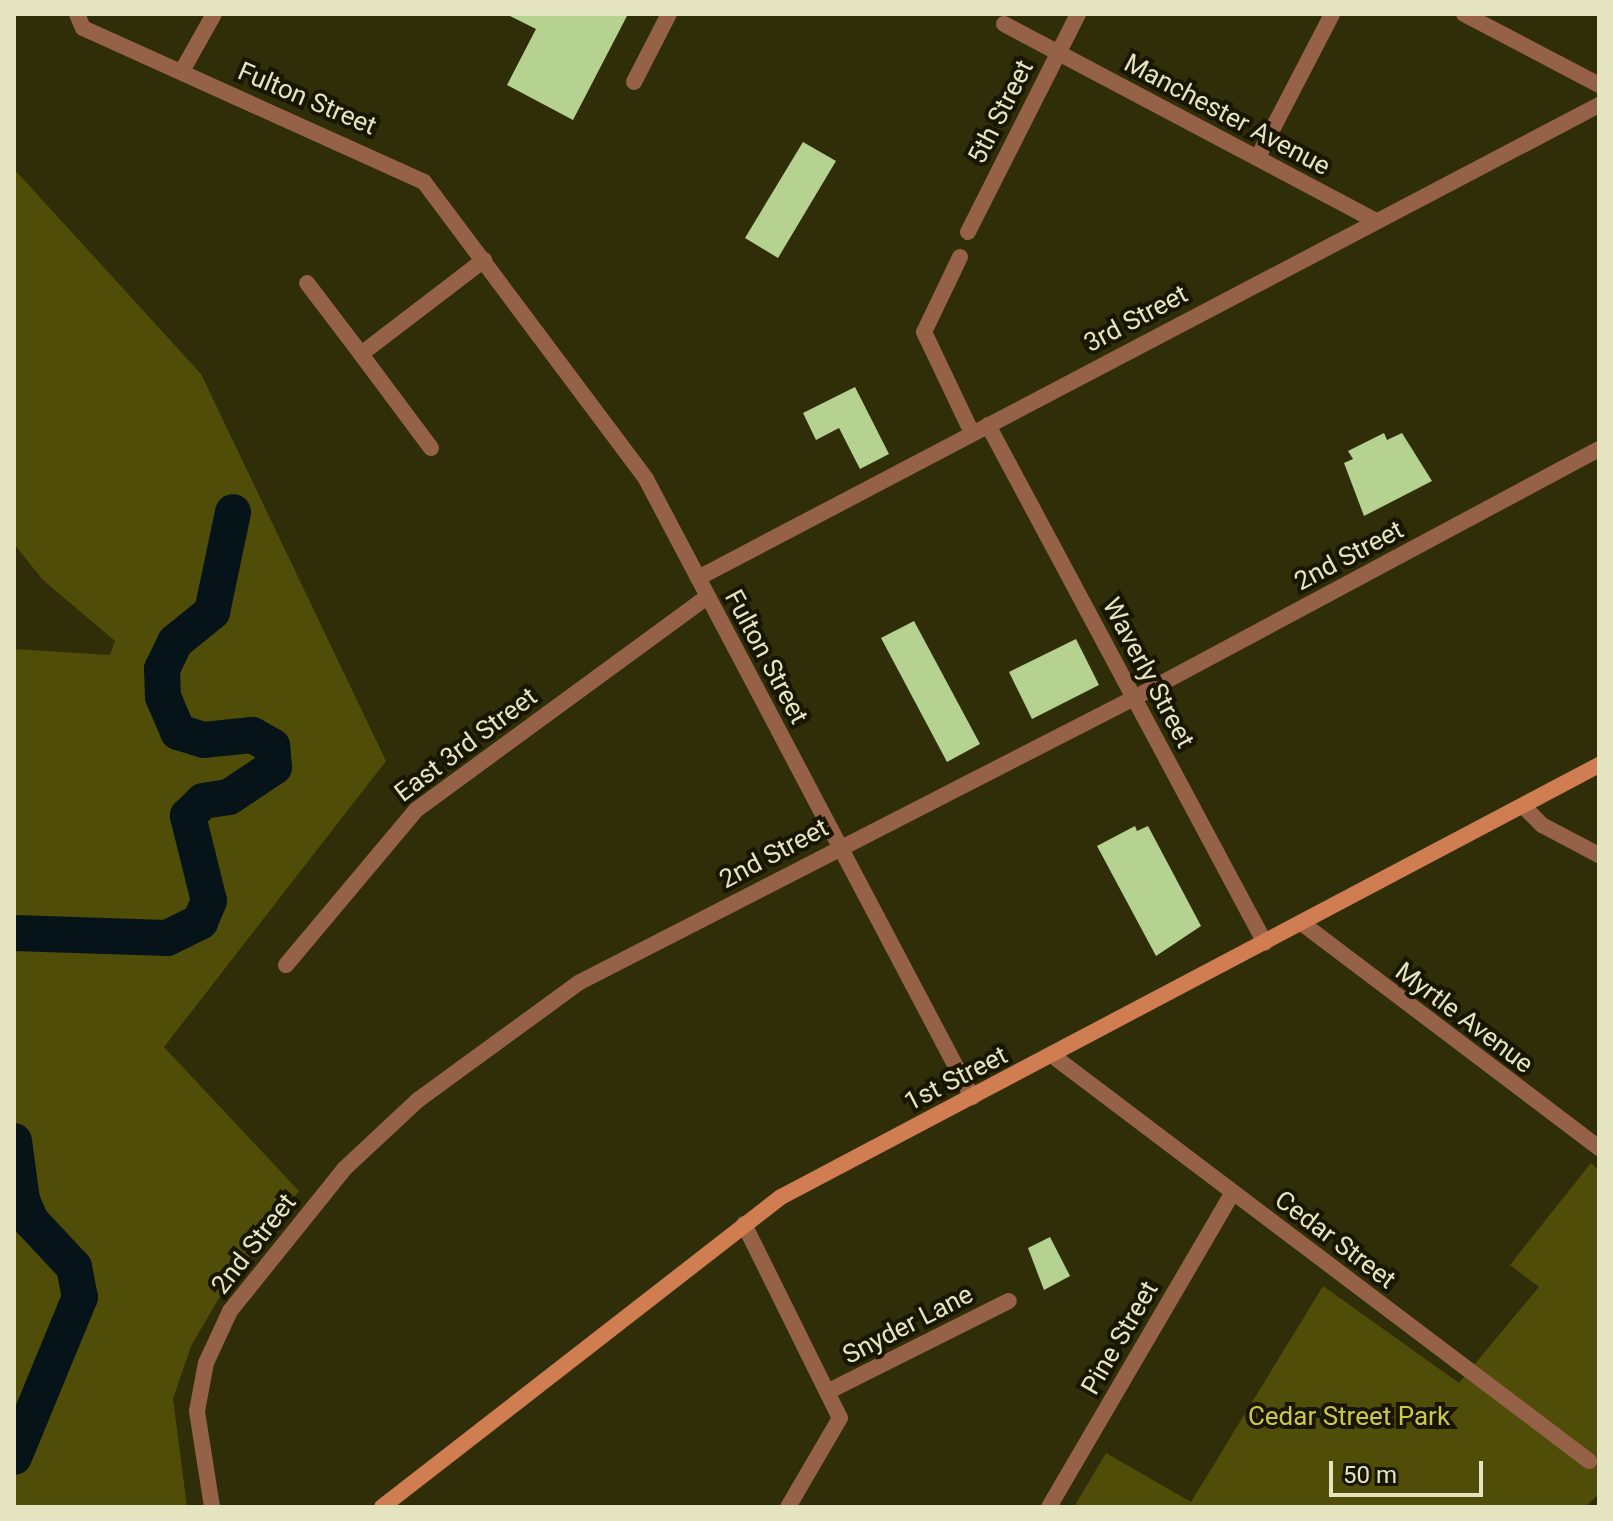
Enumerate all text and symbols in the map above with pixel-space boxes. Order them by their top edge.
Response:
street label: Manchester Avenue [1119,47,1335,183]
street label: 5th Street [962,55,1040,169]
street label: Fulton Street [233,56,381,142]
street label: 3rd Street [1079,279,1193,359]
street label: 2nd Street [1289,514,1409,598]
street label: Fulton Street [718,585,814,729]
street label: Waverly Street [1095,593,1201,753]
street label: East 3rd Street [389,681,543,809]
street label: 2nd Street [714,812,834,896]
street label: Myrtle Avenue [1389,956,1539,1080]
street label: 1st Street [899,1040,1013,1118]
street label: Cedar Street [1268,1184,1402,1296]
street label: 2nd Street [205,1188,303,1300]
street label: Pine Street [1075,1276,1165,1400]
street label: Snyder Lane [838,1279,978,1371]
park label: Cedar Street Park [1248,1401,1450,1433]
scale bar [1333,1445,1487,1495]
text: 50 m [1343,1461,1397,1489]

